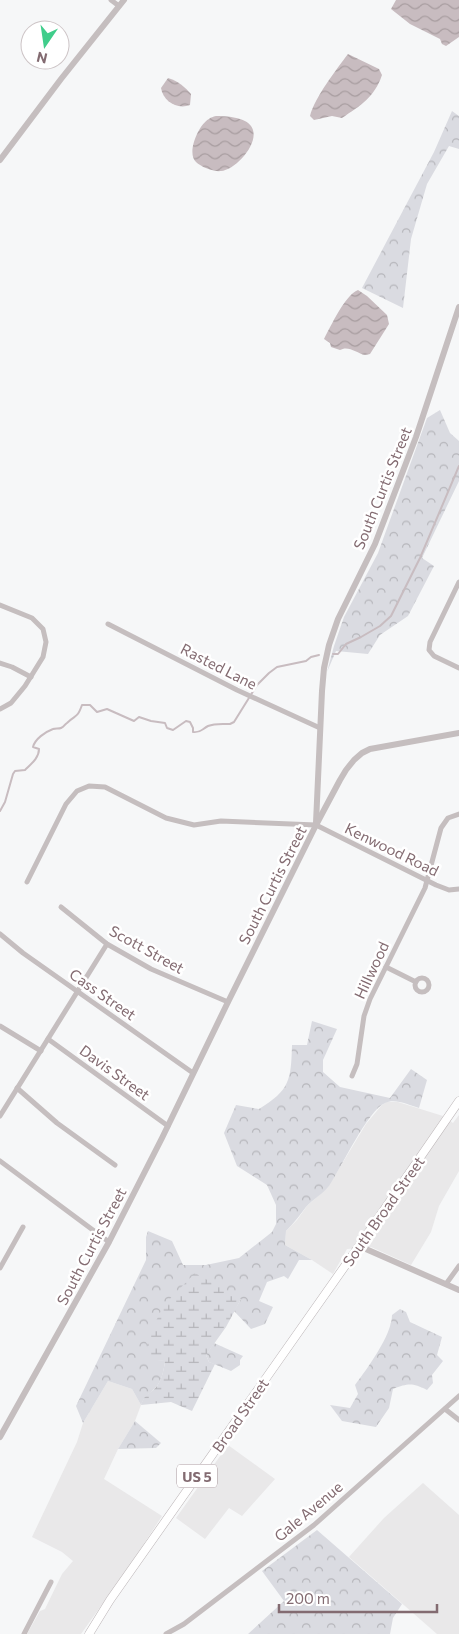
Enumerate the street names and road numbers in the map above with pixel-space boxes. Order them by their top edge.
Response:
street label: South Curtis Street [349,424,415,552]
street label: Rasted Lane [178,639,260,693]
street label: Kenwood Road [342,819,442,879]
street label: South Curtis Street [234,823,310,947]
street label: Scott Street [106,921,188,977]
street label: Hillwood [350,939,392,1001]
street label: Cass Street [66,965,140,1023]
street label: Davis Street [76,1041,154,1103]
street label: South Broad Street [338,1153,428,1269]
street label: South Curtis Street [52,1184,130,1308]
street label: Broad Street [208,1375,272,1455]
road number: US 5 [177,1464,217,1488]
street label: Gale Avenue [270,1477,346,1545]

